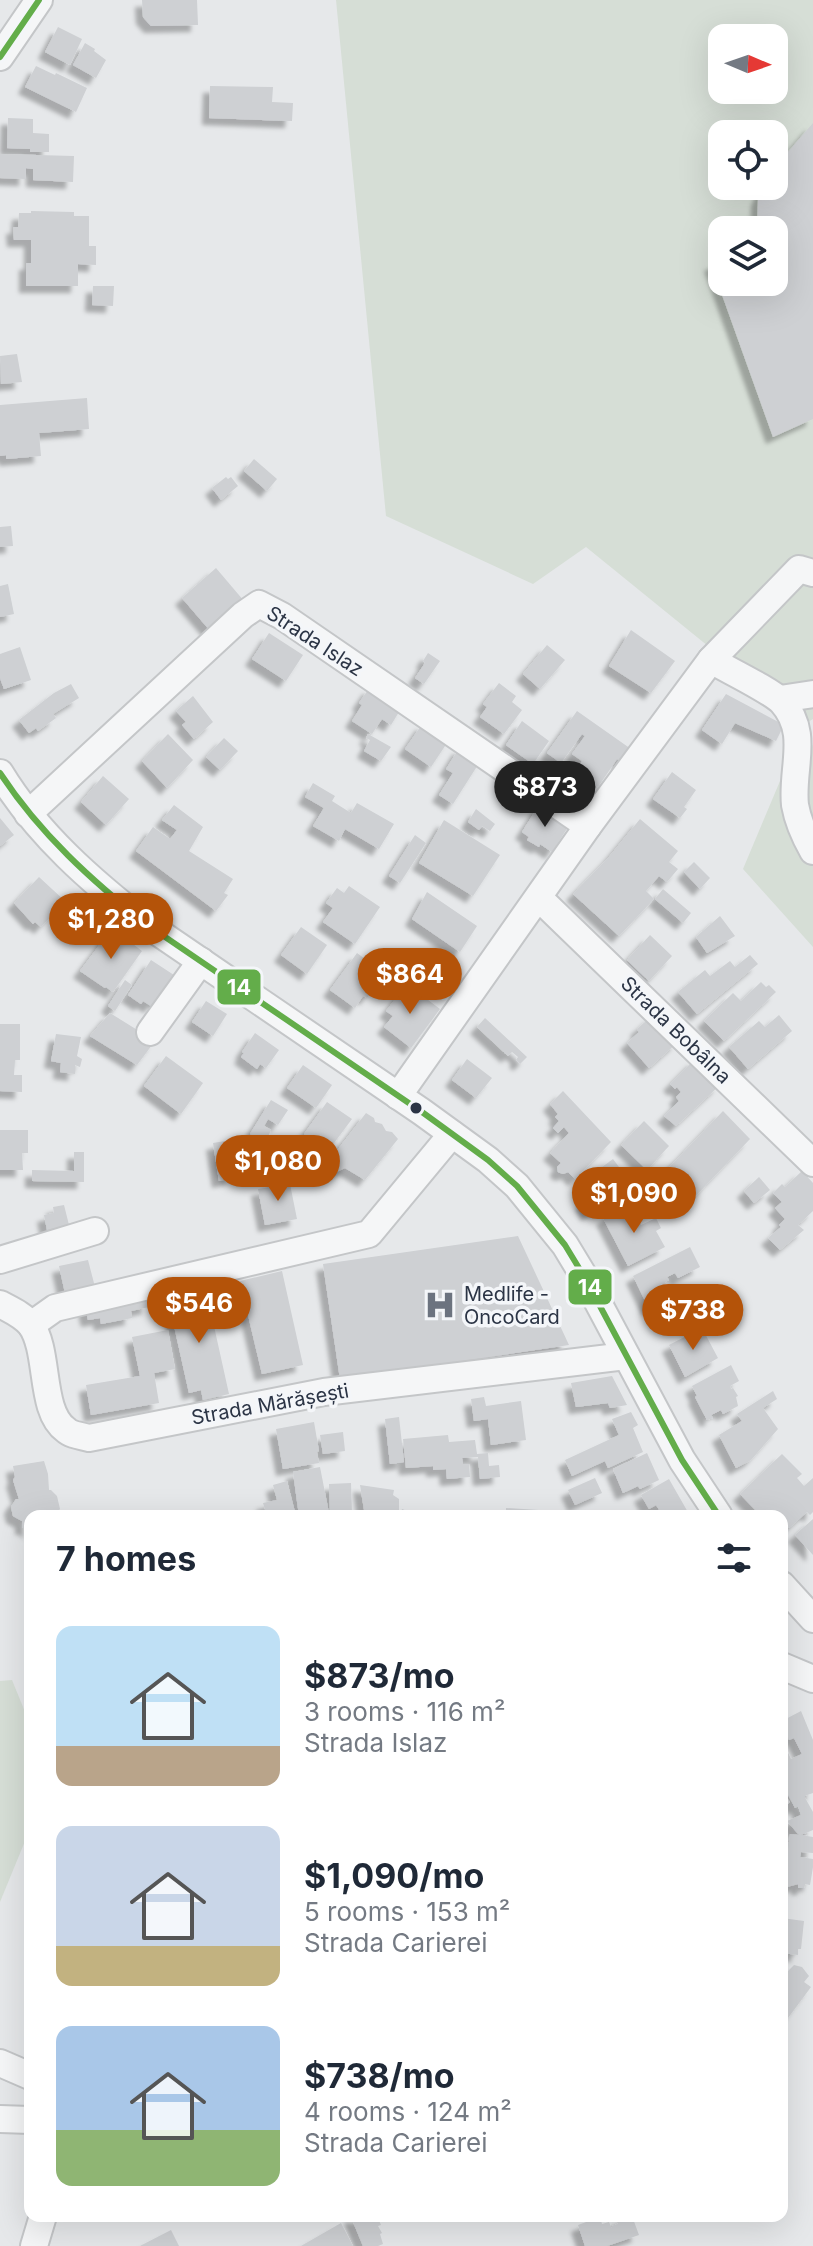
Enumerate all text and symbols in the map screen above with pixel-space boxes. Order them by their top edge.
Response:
north arrow [708,24,788,104]
map controls [708,24,788,296]
button: locate [708,120,788,200]
button: layers [708,216,788,296]
street label: Strada Islaz [262,601,368,681]
pin: $873 [498,761,592,829]
text: $873 [512,771,578,802]
pin: $1,280 [46,893,176,961]
text: $1,280 [67,903,155,934]
pin: $864 [363,948,457,1016]
text: $864 [376,958,444,989]
line badge: 14 [216,968,262,1006]
street label: Strada Bobâlna [616,971,736,1089]
text: 14 [227,974,251,1000]
unlabelled marker [408,1100,424,1116]
pin: $1,080 [213,1135,343,1203]
text: $1,080 [234,1145,322,1176]
pin: $1,090 [569,1167,699,1235]
text: $1,090 [590,1177,678,1208]
line badge: 14 [567,1268,613,1306]
text: 14 [578,1274,602,1300]
pin: $546 [152,1277,246,1345]
place label: Medlife - OncoCard [464,1282,560,1329]
pin: $738 [646,1284,740,1352]
text: $546 [165,1287,233,1318]
hospital icon: Medlife - OncoCard [423,1288,457,1322]
text: $738 [660,1294,726,1325]
street label: Strada Mărășești [189,1378,351,1430]
icon: filters [712,1536,756,1580]
text: 7 homes [56,1538,196,1579]
text: $873/mo [304,1655,455,1696]
icon: home [120,1658,216,1754]
text: 3 rooms · 116 m² [304,1696,505,1727]
text: Strada Islaz [304,1727,447,1758]
text: $1,090/mo [304,1855,484,1896]
icon: home [120,1858,216,1954]
text: 5 rooms · 153 m² [304,1896,510,1927]
text: Strada Carierei [304,1927,487,1958]
text: $738/mo [304,2055,455,2096]
icon: home [120,2058,216,2154]
text: 4 rooms · 124 m² [304,2096,512,2127]
text: Strada Carierei [304,2127,487,2158]

